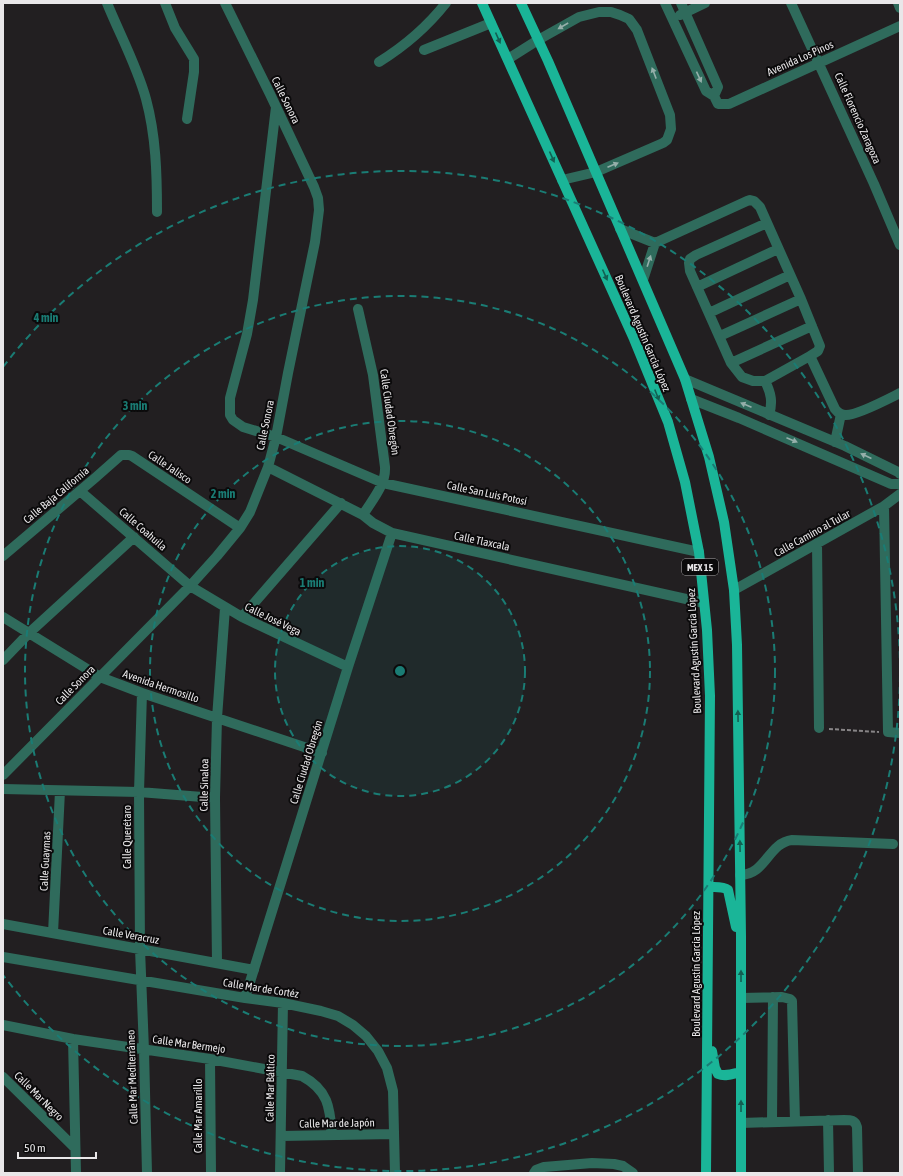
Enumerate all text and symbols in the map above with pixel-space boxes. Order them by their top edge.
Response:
one-way arrow [558,22,569,29]
one-way arrow [495,33,501,44]
street label: Avenida Los Pinos [765,38,835,78]
one-way arrow [650,67,656,79]
one-way arrow [696,71,702,82]
street label: Calle Florencio Zaragoza [833,71,883,165]
street label: Calle Sonora [269,75,303,125]
one-way arrow [549,151,555,163]
one-way arrow [607,162,618,168]
one-way arrow [646,255,652,267]
one-way arrow [602,270,608,281]
street label: Boulevard Agustín García López [613,273,673,393]
text: 4 min [33,311,58,325]
street label: Calle Ciudad Obregón [378,368,402,456]
one-way arrow [654,389,660,401]
text: 3 min [123,399,147,413]
street label: Calle Sonora [254,399,276,451]
one-way arrow [741,402,752,408]
one-way arrow [787,438,799,444]
street label: Calle Jalisco [146,448,194,486]
one-way arrow [860,453,871,459]
street label: Calle Baja California [21,464,91,526]
street label: Calle San Luis Potosí [446,479,529,507]
text: 2 min [211,487,235,501]
street label: Calle Coahuila [117,505,169,553]
street label: Calle Camino al Tular [772,507,853,559]
street label: Calle Tlaxcala [453,529,511,553]
road number: MEX 15 [682,559,718,575]
text: 1 min [300,576,324,590]
street label: Boulevard Agustín García López [685,588,703,714]
street label: Calle José Vega [243,600,303,638]
street label: Calle Sonora [53,663,97,707]
centre of rings [393,664,407,678]
street label: Avenida Hermosillo [121,667,201,705]
one-way arrow [735,709,741,722]
street label: Calle Ciudad Obregón [288,719,324,805]
street label: Calle Sinaloa [198,758,210,812]
street label: Calle Querétaro [121,805,133,869]
street label: Calle Guaymas [37,831,53,891]
one-way arrow [736,840,743,852]
street label: Boulevard Agustín García López [690,911,702,1037]
street label: Calle Veracruz [102,924,160,946]
one-way arrow [738,969,744,982]
street label: Calle Mar de Cortéz [222,976,300,1000]
street label: Calle Mar Mediterráneo [124,1030,140,1124]
street label: Calle Mar Bermejo [152,1033,226,1055]
street label: Calle Mar Báltico [263,1054,277,1122]
street label: Calle Mar Negro [12,1069,66,1123]
street label: Calle Mar Amarillo [192,1079,204,1153]
one-way arrow [738,1099,744,1112]
street label: Calle Mar de Japón [299,1116,375,1130]
scale bar [18,1134,96,1160]
text: 50 m [24,1141,46,1155]

